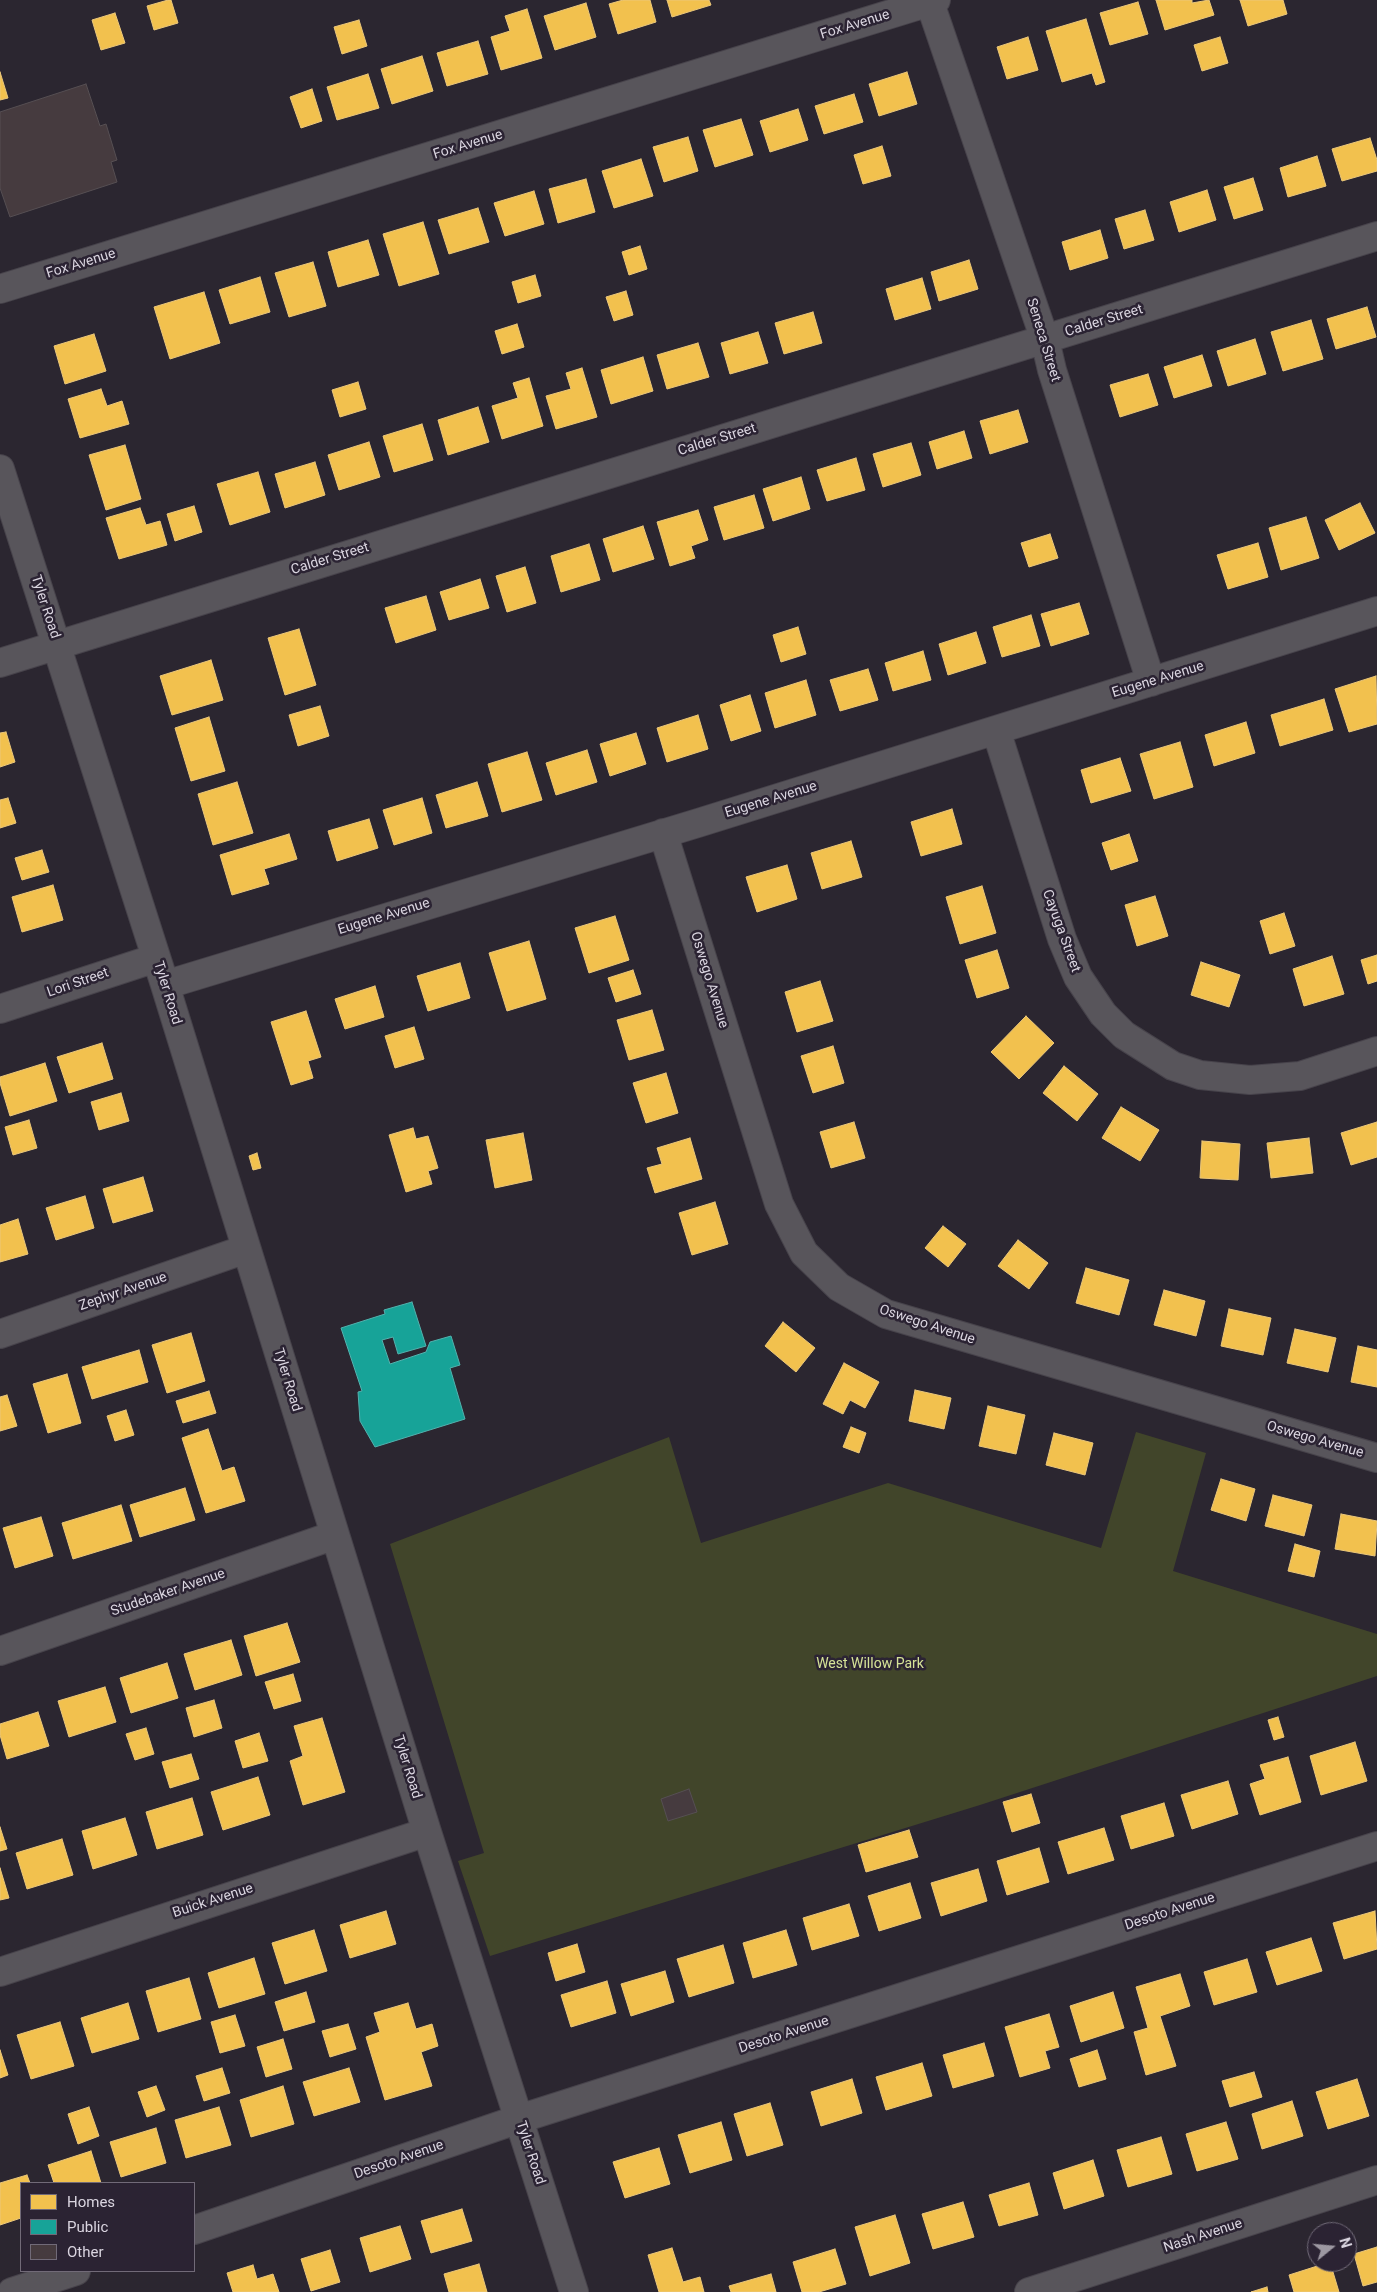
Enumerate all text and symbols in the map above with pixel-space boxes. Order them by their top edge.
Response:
street label: Fox Avenue [818,6,892,44]
street label: Fox Avenue [431,126,505,164]
street label: Fox Avenue [44,245,118,283]
street label: Seneca Street [1022,296,1064,384]
street label: Calder Street [1063,301,1145,341]
street label: Calder Street [676,420,758,460]
street label: Calder Street [289,539,371,579]
street label: Tyler Road [27,573,63,641]
street label: Eugene Avenue [1110,658,1206,702]
street label: Eugene Avenue [723,778,819,822]
street label: Cayuga Street [1038,887,1084,975]
street label: Eugene Avenue [336,895,432,939]
street label: Oswego Avenue [686,930,732,1030]
street label: Tyler Road [149,959,185,1027]
street label: Lori Street [45,965,111,1001]
street label: Zephyr Avenue [77,1269,169,1315]
street label: Oswego Avenue [877,1302,977,1348]
street label: Tyler Road [269,1346,305,1414]
street label: Oswego Avenue [1265,1418,1365,1462]
street label: Studebaker Avenue [109,1566,227,1620]
park label: West Willow Park [816,1656,924,1672]
street label: Tyler Road [389,1733,425,1801]
street label: Buick Avenue [171,1880,255,1922]
street label: Desoto Avenue [1123,1890,1217,1934]
street label: Desoto Avenue [737,2013,831,2057]
street label: Tyler Road [512,2119,548,2187]
street label: Desoto Avenue [352,2137,446,2183]
legend [20,2182,195,2272]
text: Homes [67,2193,115,2211]
street label: Nash Avenue [1162,2215,1244,2257]
text: Public [67,2218,108,2236]
north arrow [1307,2222,1357,2272]
text: N [1336,2236,1354,2250]
text: Other [67,2243,104,2261]

